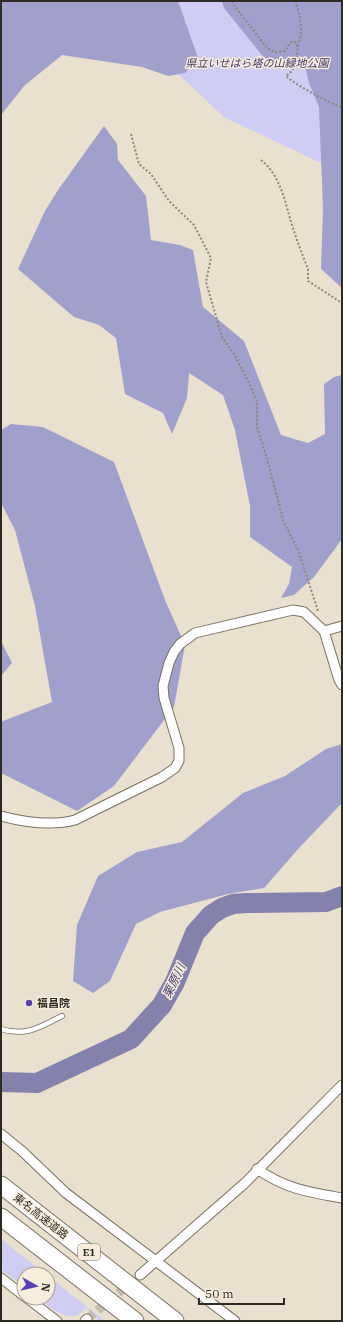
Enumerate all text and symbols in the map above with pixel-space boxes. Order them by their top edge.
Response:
park label: 県立いせはら塔の山緑地公園 [186,56,330,70]
water label: 栗原川 [159,960,189,1000]
place label: 福昌院 [37,996,70,1010]
marker: 福昌院 [24,998,34,1008]
street label: 東名高速道路 [11,1190,71,1242]
road number: E1 [78,1244,100,1260]
north arrow [16,1266,56,1306]
scale bar [199,1280,284,1306]
text: N [38,1282,53,1293]
text: 50 m [205,1286,234,1301]

